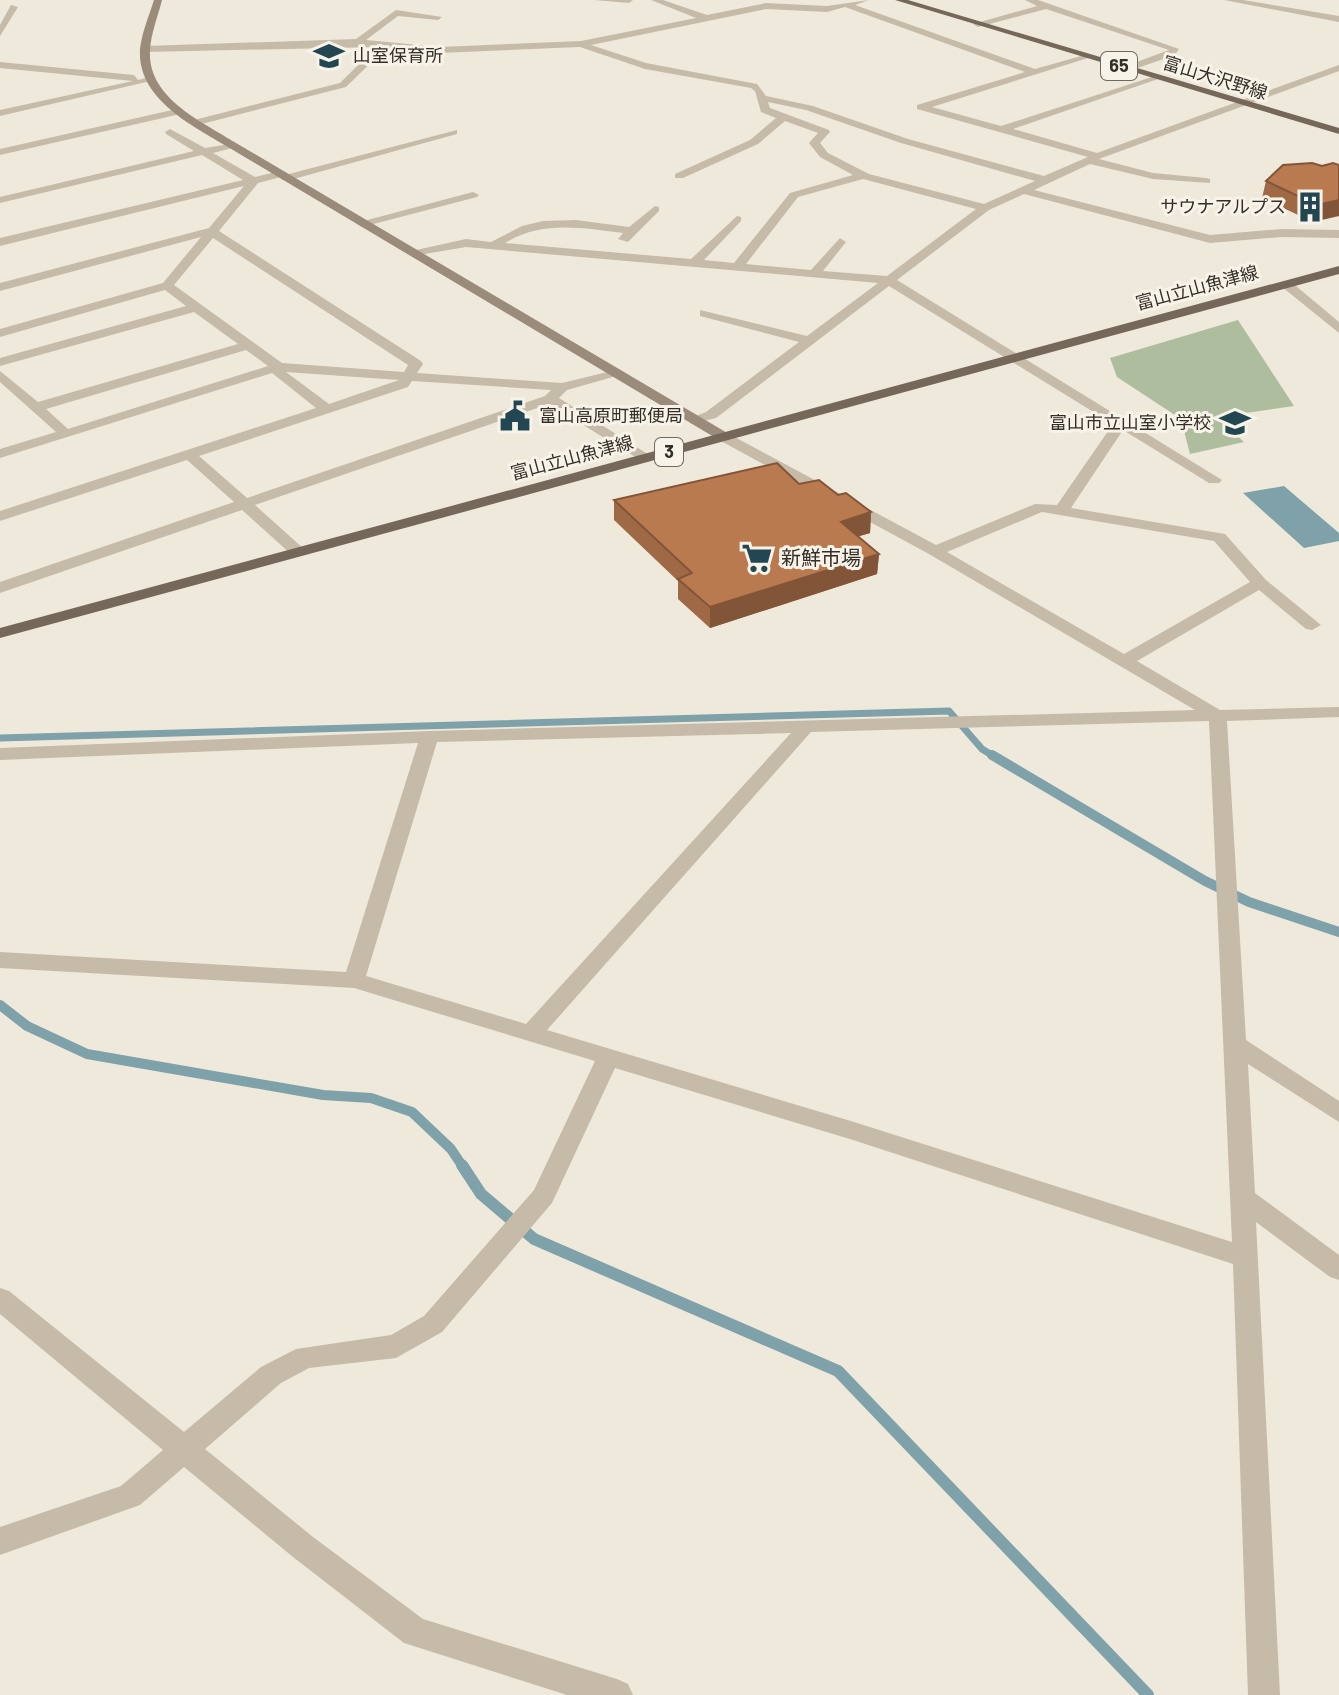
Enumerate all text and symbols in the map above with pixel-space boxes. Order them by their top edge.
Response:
school or university icon: 山室保育所 [312,39,346,73]
place label: 山室保育所 [353,44,443,66]
street label: 富山大沢野線 [1160,51,1270,103]
road number: 65 [1101,52,1137,80]
building icon: サウナアルプス [1293,190,1327,224]
place label: サウナアルプス [1160,195,1286,217]
street label: 富山立山魚津線 [1133,260,1260,314]
public building icon: 富山高原町郵便局 [498,399,532,433]
place label: 富山高原町郵便局 [539,404,683,426]
school or university icon: 富山市立山室小学校 [1218,406,1252,440]
place label: 富山市立山室小学校 [1049,411,1211,433]
street label: 富山立山魚津線 [508,430,635,484]
road number: 3 [655,438,683,466]
supermarket icon: 新鮮市場 [740,541,774,575]
place label: 新鮮市場 [781,545,861,569]

